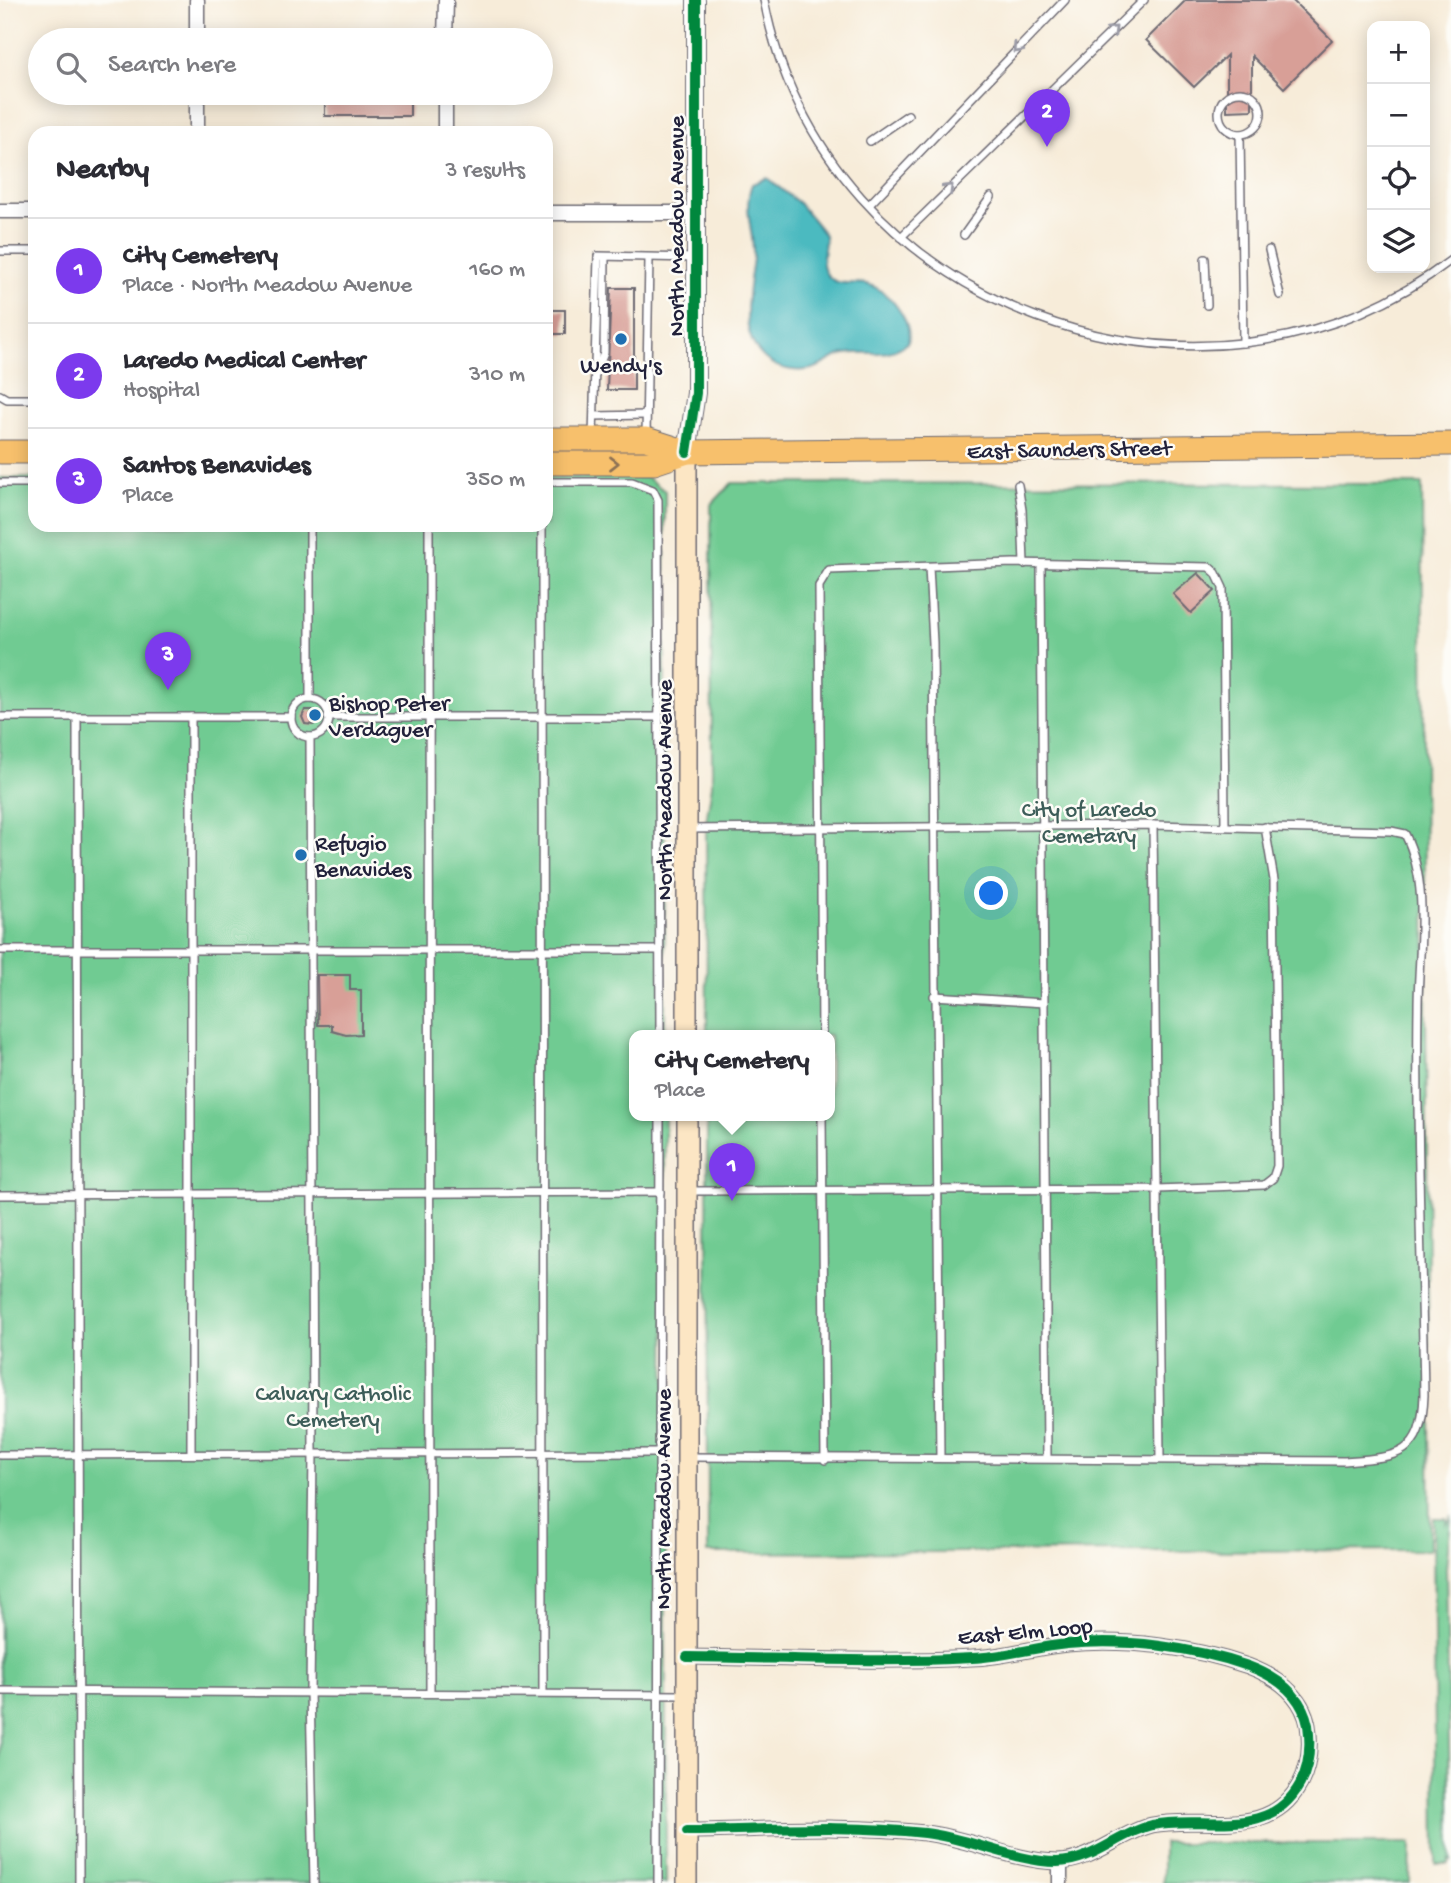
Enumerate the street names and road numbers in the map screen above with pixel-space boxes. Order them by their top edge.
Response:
street label: North Meadow Avenue [665,115,692,336]
street label: East Saunders Street [967,436,1173,467]
street label: North Meadow Avenue [653,679,680,900]
street label: North Meadow Avenue [652,1388,679,1609]
street label: East Elm Loop [957,1614,1094,1653]

